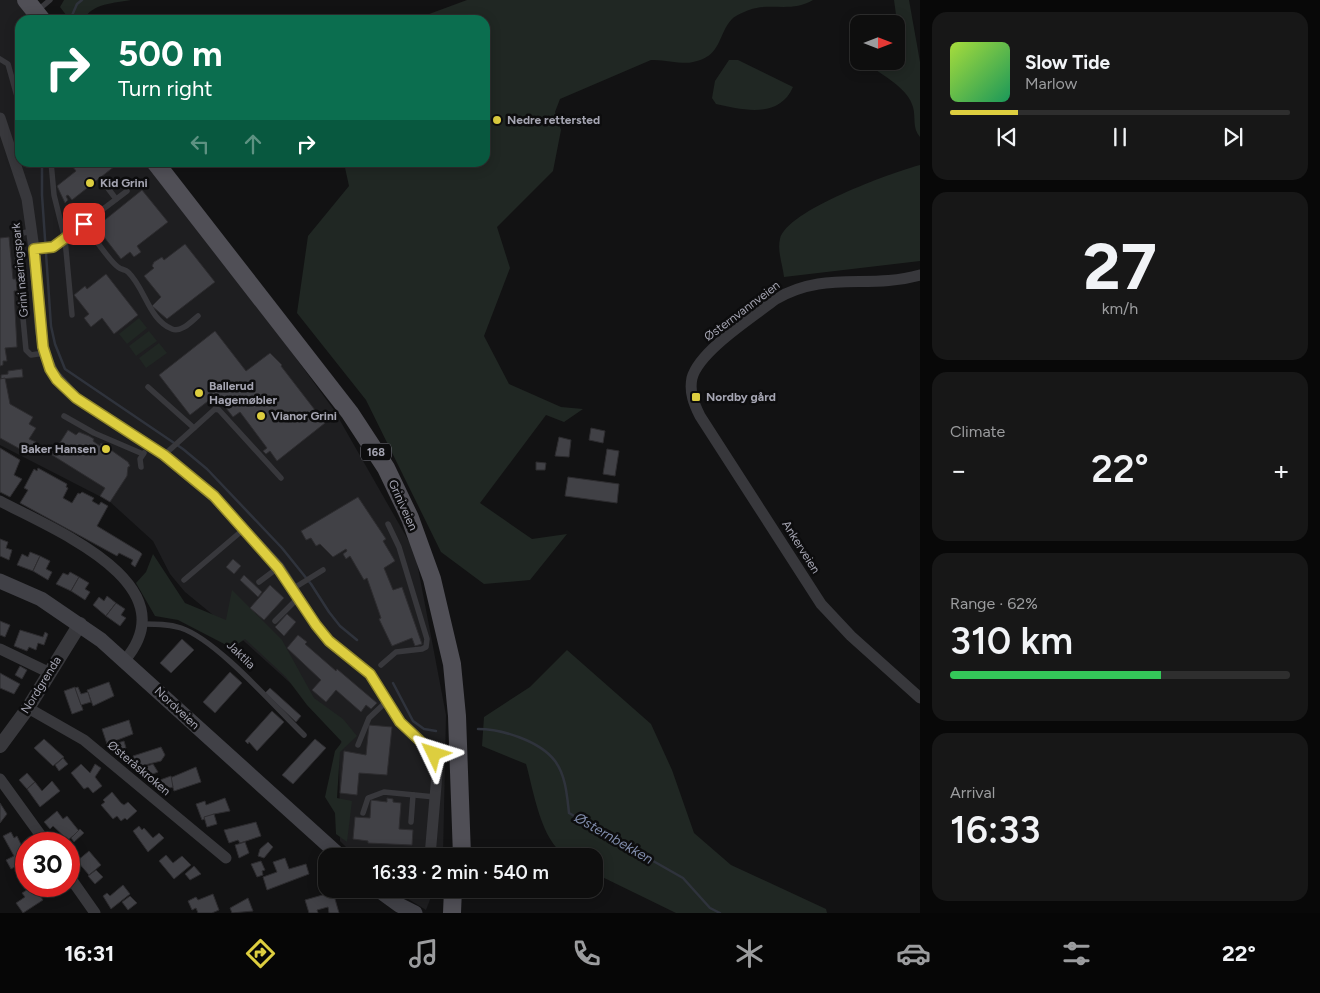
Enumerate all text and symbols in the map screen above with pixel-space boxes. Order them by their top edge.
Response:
north arrow [850,15,905,70]
map controls [850,15,905,70]
text: 500 m [118,33,223,75]
icon: right [35,35,100,100]
text: Slow Tide [1025,51,1110,74]
text: Marlow [1025,74,1077,93]
text: Turn right [118,75,213,102]
place label: Nedre rettersted [507,113,600,127]
marker: Nedre rettersted [491,114,503,126]
icon: previous [993,123,1021,151]
icon: pause [1106,123,1134,151]
icon: next [1219,123,1247,151]
icon: left [186,130,214,158]
icon: ahead [239,130,267,158]
icon: right [292,130,320,158]
place label: Kid Grini [100,176,148,190]
marker: Kid Grini [84,177,96,189]
pin [63,203,105,245]
icon: arrive [70,210,98,238]
street label: Grini næringspark [9,222,31,318]
text: 27 [1083,227,1157,305]
street label: Østernvannveien [701,278,783,344]
text: km/h [1102,299,1138,318]
place label: Ballerud Hagemøbler [209,379,277,407]
marker: Ballerud Hagemøbler [193,387,205,399]
place label: Nordby gård [706,390,776,404]
marker: Nordby gård [690,391,702,403]
place label: Vianor Grini [271,409,337,423]
marker: Vianor Grini [255,410,267,422]
text: Climate [950,422,1005,441]
place label: Baker Hansen [21,442,96,456]
marker: Baker Hansen [100,443,112,455]
road number: 168 [361,444,391,461]
text: 22° [1091,446,1149,492]
text: − [950,453,967,487]
text: + [1273,453,1290,487]
street label: Griniveien [386,477,421,533]
street label: Ankerveien [779,518,823,576]
text: Range · 62% [950,594,1038,613]
text: 310 km [950,618,1073,664]
street label: Jaktlia [224,638,258,672]
street label: Nordgrenda [18,654,64,716]
street label: Nordveien [152,684,202,732]
position arrow [407,727,459,779]
street label: Østeråskroken [105,738,173,798]
text: Arrival [950,783,995,802]
text: 16:33 [950,807,1040,853]
water label: Østernbekken [570,809,656,868]
speed limit sign: 30 [15,832,80,897]
text: 16:33 · 2 min · 540 m [372,861,549,884]
icon: directions [243,936,278,971]
icon: music [406,936,441,971]
icon: phone [569,936,604,971]
icon: climate [732,936,767,971]
icon: car [896,936,931,971]
icon: filters [1059,936,1094,971]
text: 16:31 [64,940,114,967]
text: 22° [1222,940,1256,967]

